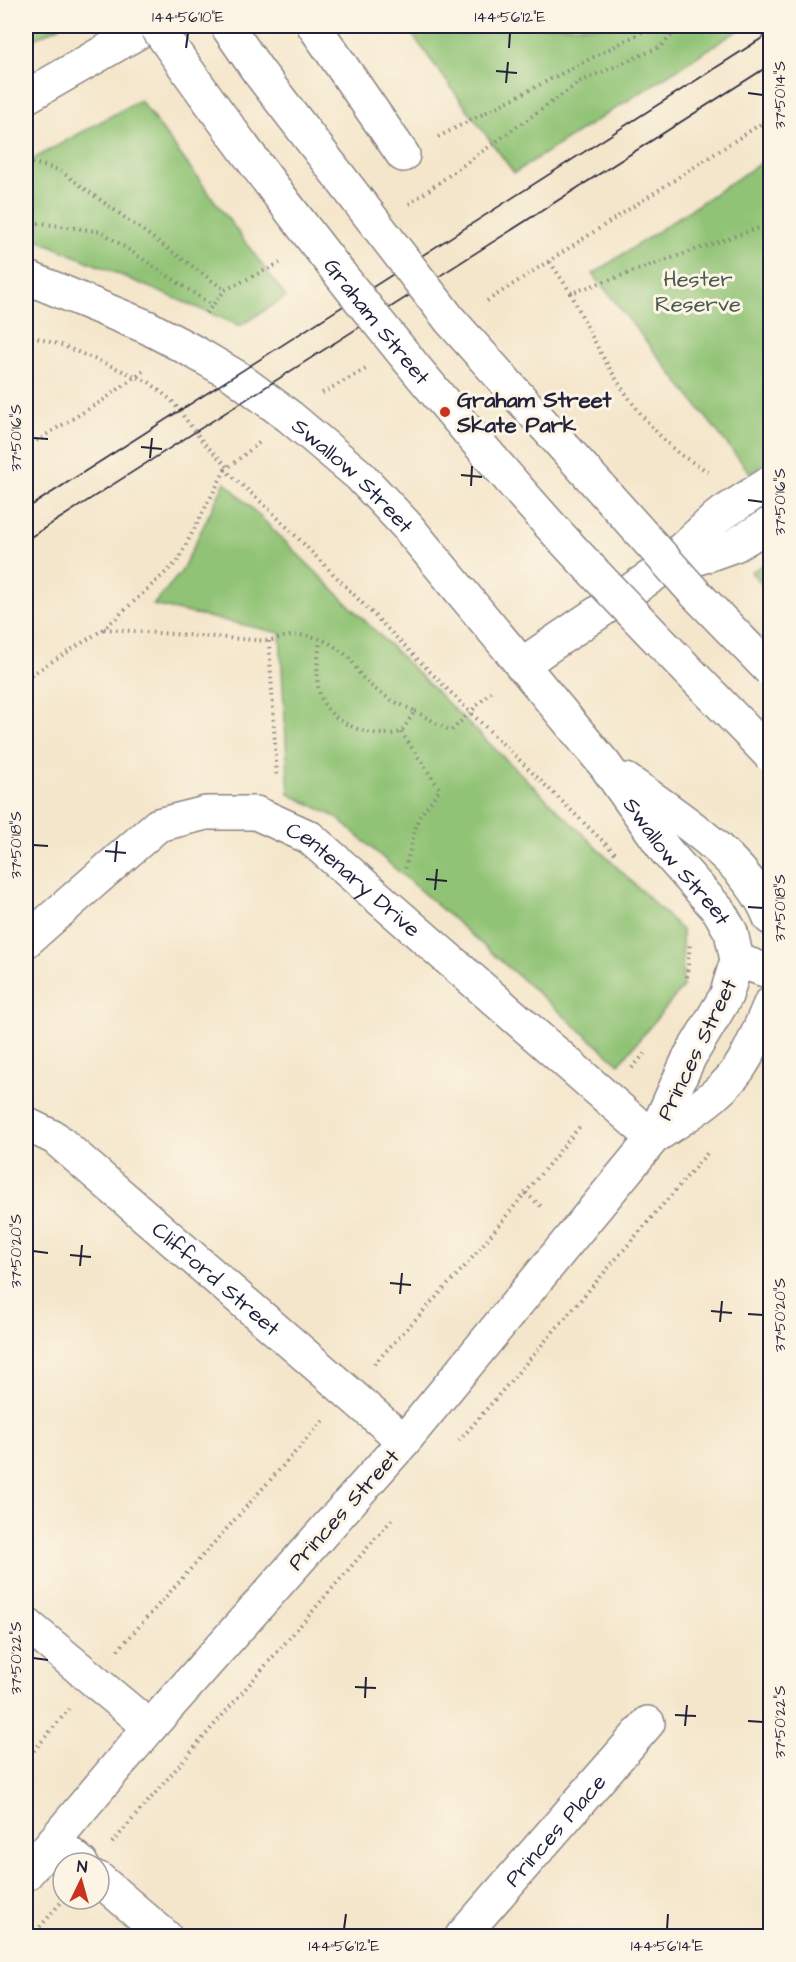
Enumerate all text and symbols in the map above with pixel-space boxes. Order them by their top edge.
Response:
text: 144°56'10"E [152,7,224,28]
text: 144°56'12"E [474,7,546,28]
text: 37°50'14"S [770,61,791,129]
street label: Graham Street [316,252,437,392]
park label: Hester Reserve [655,264,741,320]
place label: Graham Street Skate Park [456,385,613,441]
text: 37°50'16"S [6,404,27,472]
marker: Graham Street Skate Park [438,405,452,419]
street label: Swallow Street [285,411,420,540]
text: 37°50'16"S [770,468,791,536]
street label: Swallow Street [615,791,738,931]
text: 37°50'18"S [6,811,27,879]
street label: Centenary Drive [281,815,427,945]
text: 37°50'18"S [770,874,791,942]
street label: Princes Street [650,974,745,1126]
text: 37°50'20"S [6,1214,27,1288]
street label: Clifford Street [144,1215,286,1344]
text: 37°50'20"S [770,1278,791,1352]
street label: Princes Street [281,1442,407,1578]
text: 37°50'22"S [6,1621,27,1695]
text: 37°50'22"S [770,1685,791,1759]
street label: Princes Place [498,1768,614,1894]
north arrow [51,1851,111,1911]
text: N [76,1856,88,1878]
text: 144°56'12"E [308,1936,380,1957]
text: 144°56'14"E [631,1936,703,1957]

